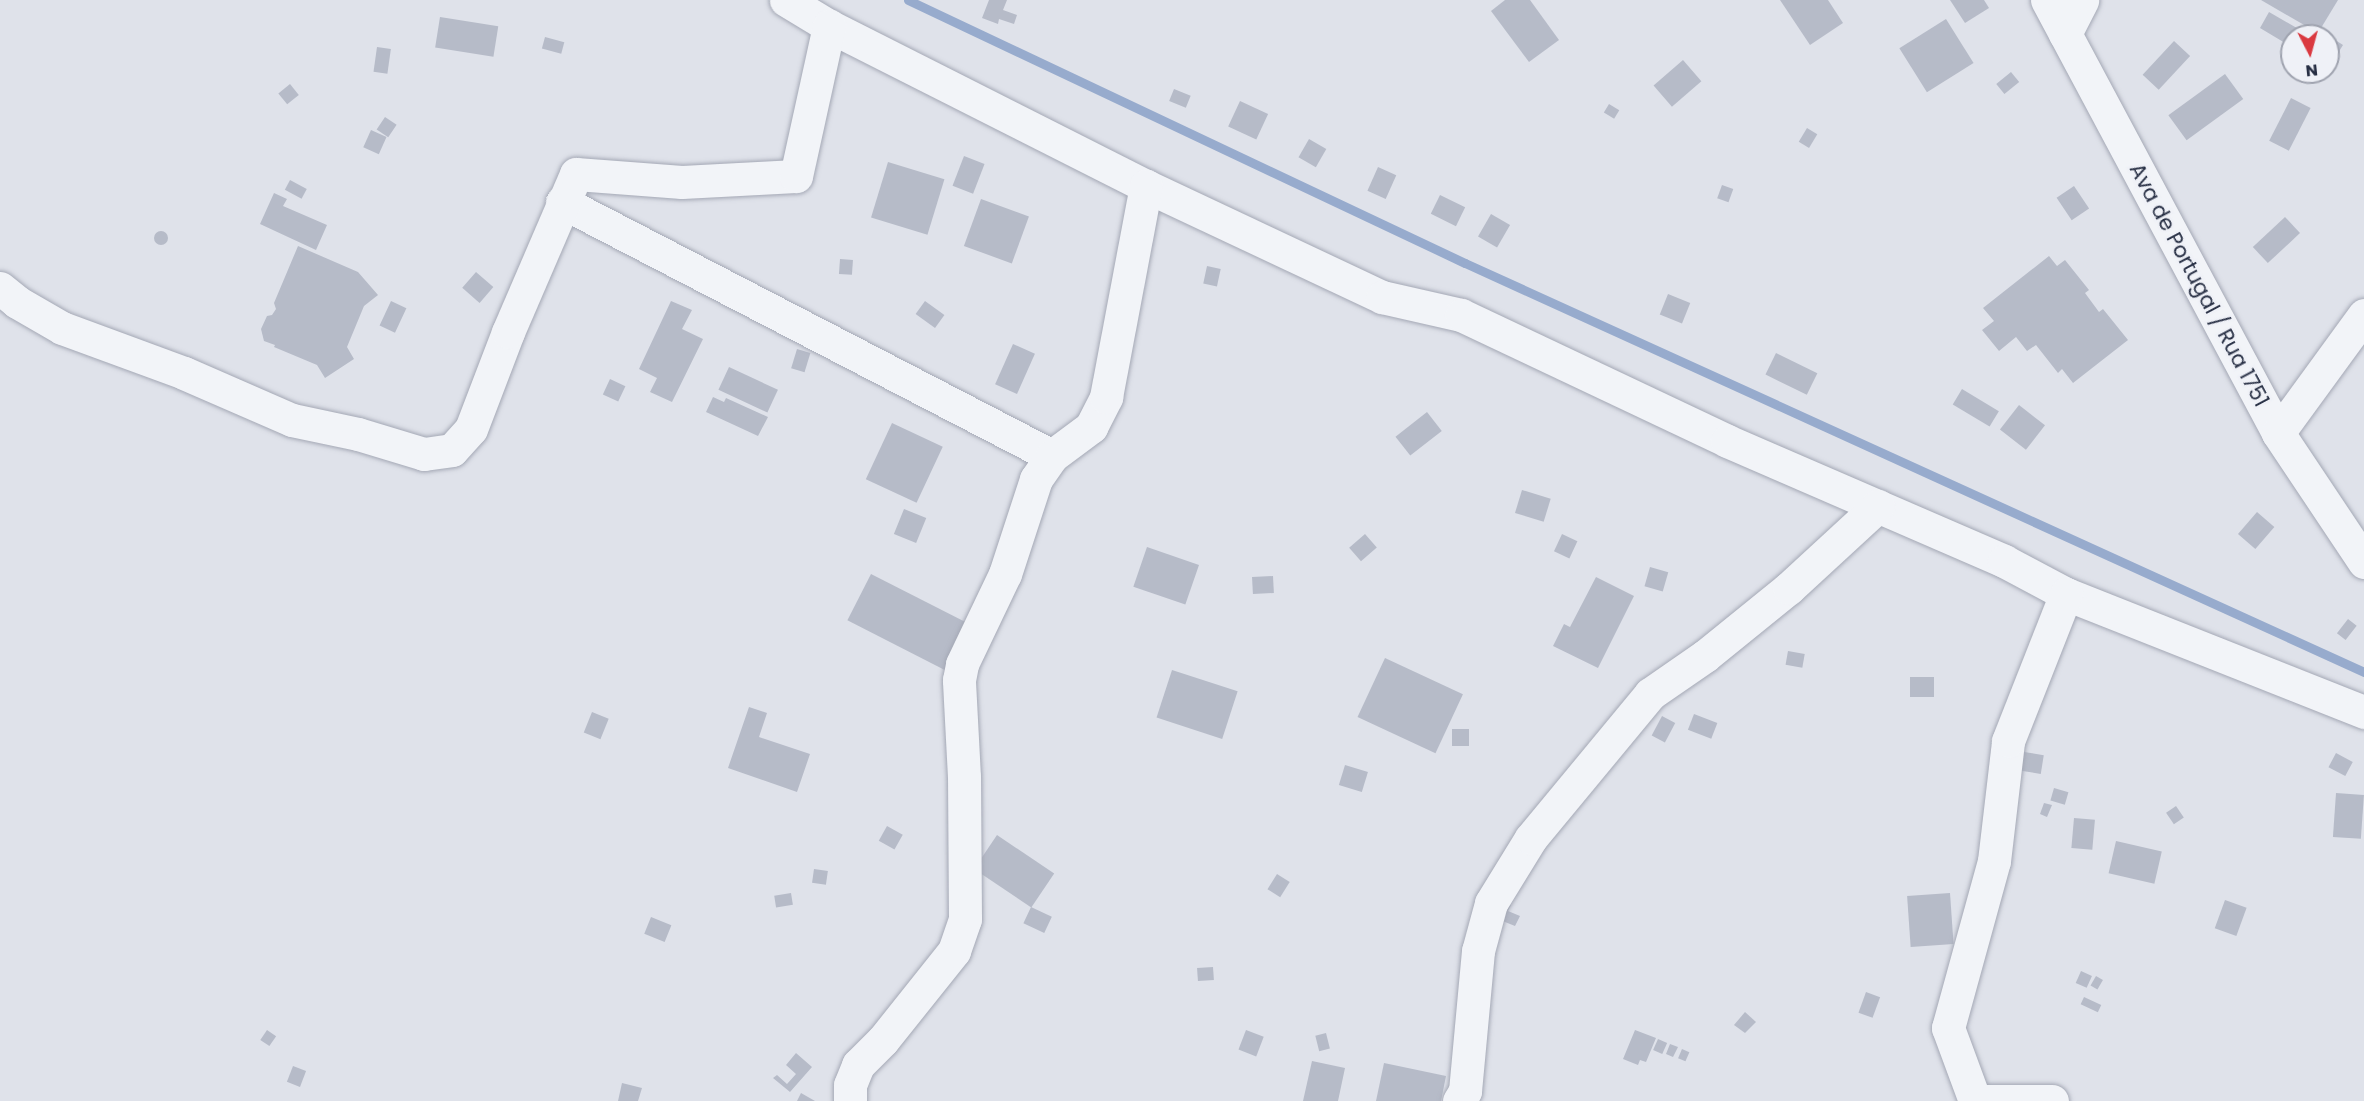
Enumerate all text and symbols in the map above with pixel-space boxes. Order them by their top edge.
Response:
north arrow [2280,24,2340,84]
text: N [2305,58,2319,82]
street label: Ava de Portugal / Rua 1751 [2124,159,2274,411]

